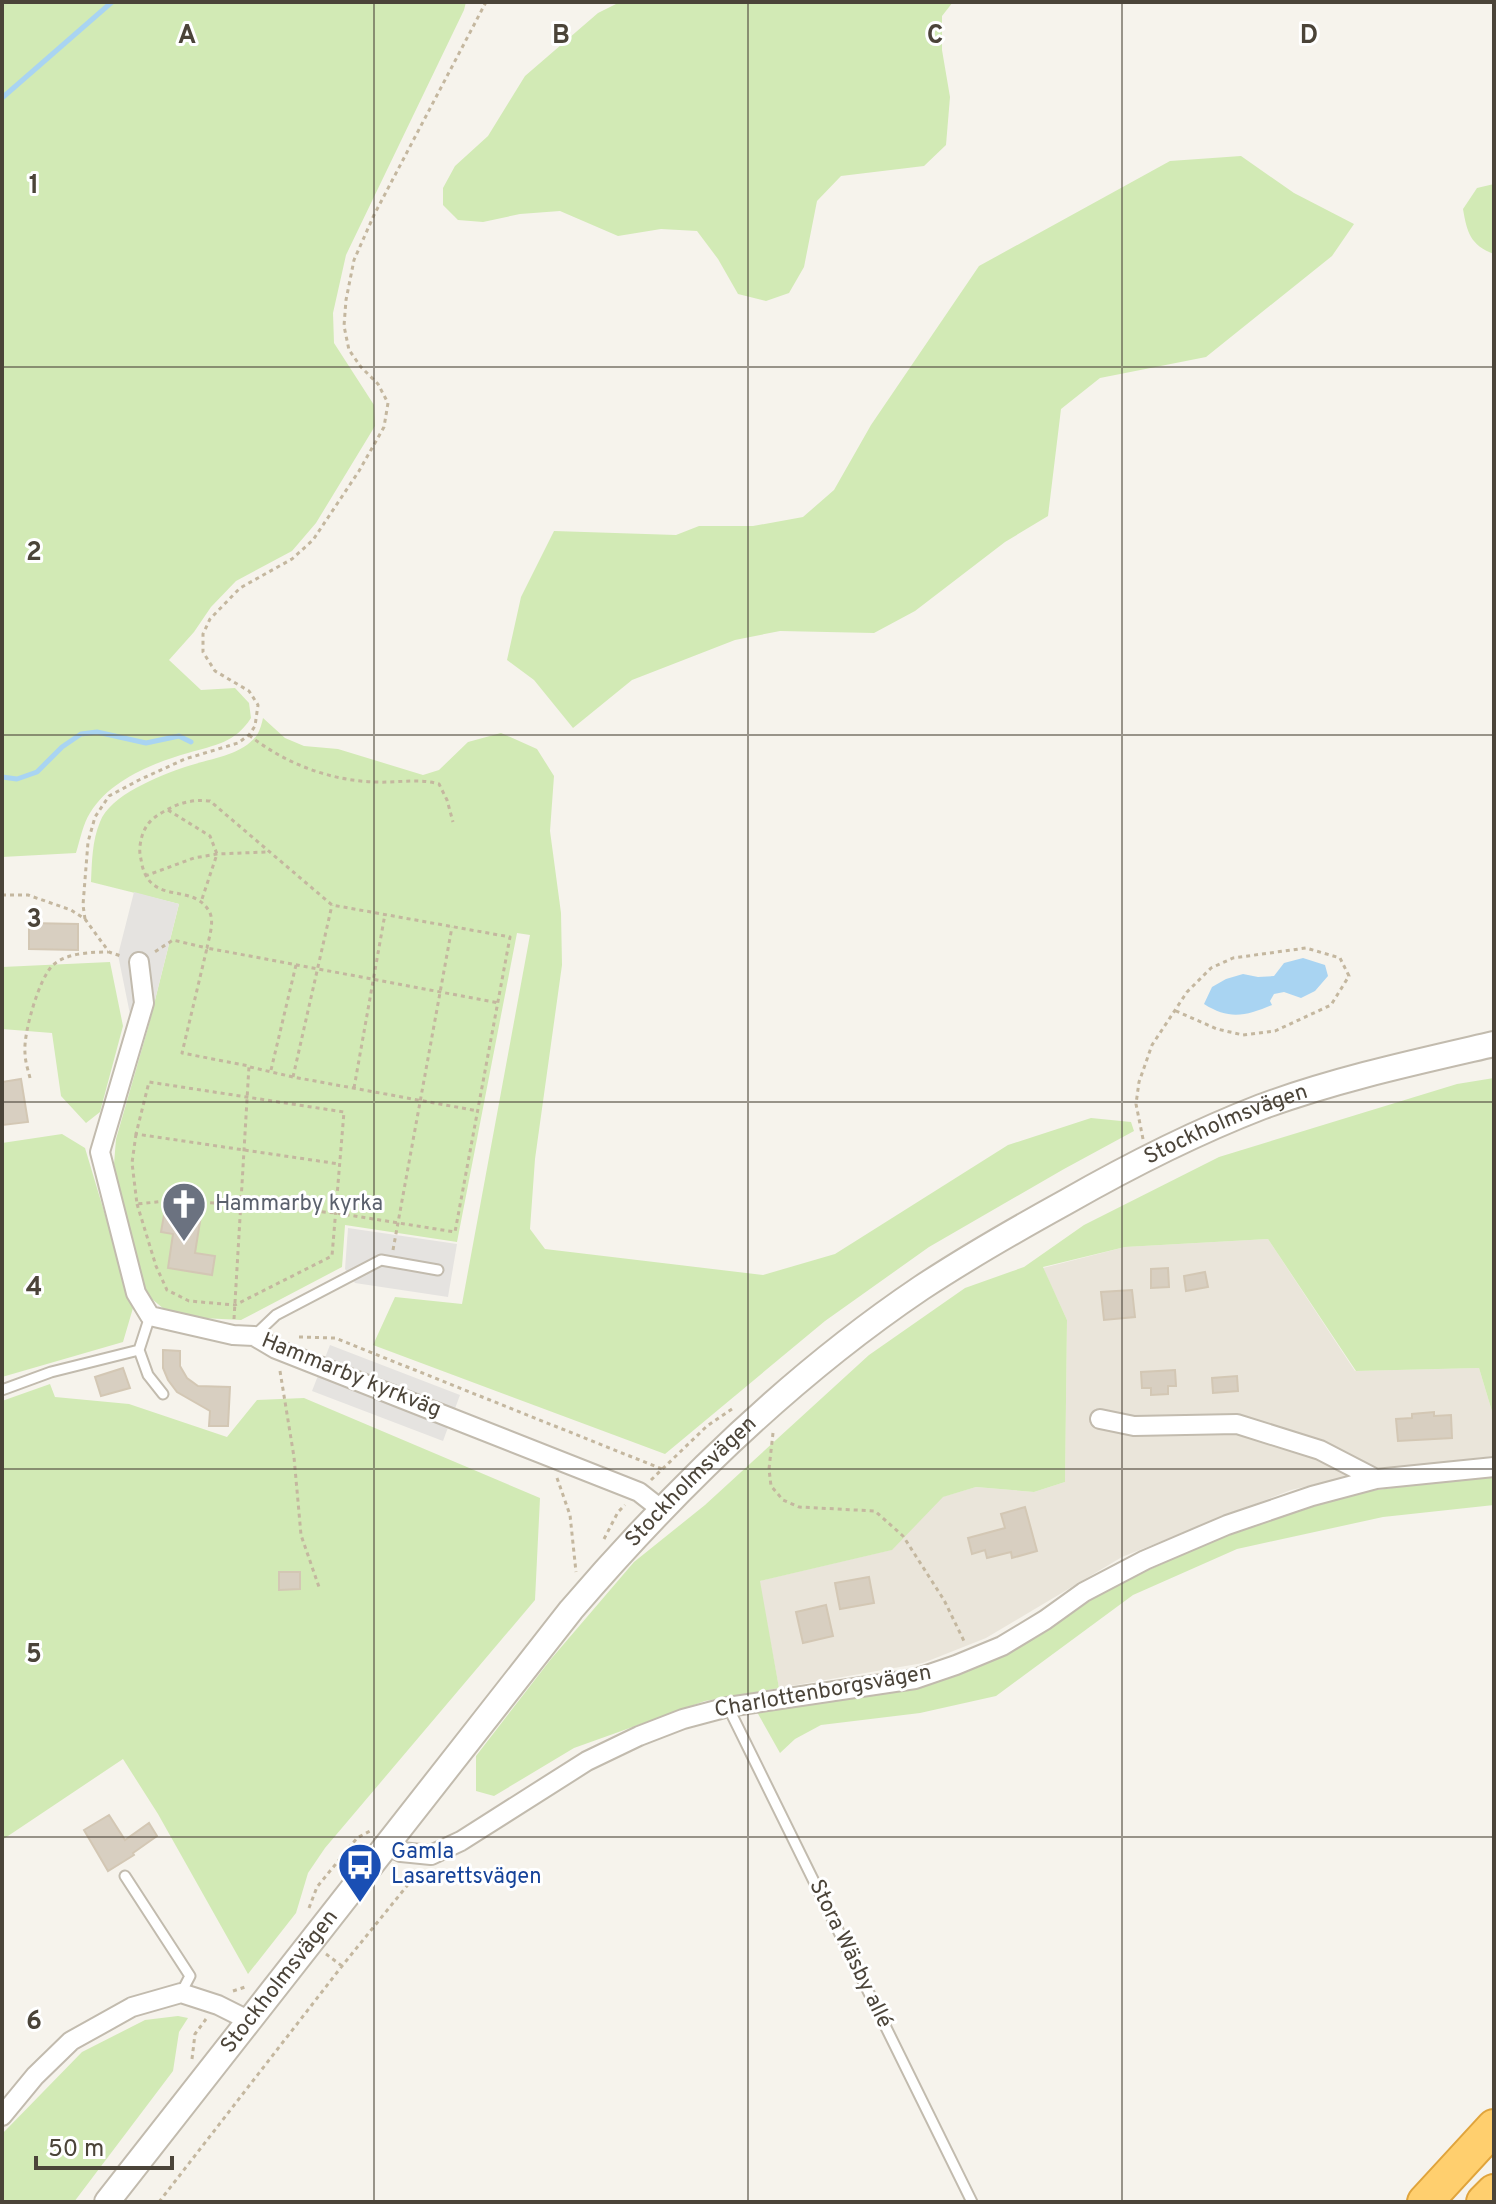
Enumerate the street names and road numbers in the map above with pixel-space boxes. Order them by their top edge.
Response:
street label: Stockholmsvägen [1140,1079,1311,1171]
street label: Hammarby kyrkväg [257,1328,445,1424]
street label: Stockholmsvägen [620,1410,763,1553]
street label: Charlottenborgsvägen [712,1660,934,1724]
street label: Stora Wäsby allé [802,1875,898,2033]
street label: Stockholmsvägen [215,1904,344,2059]

